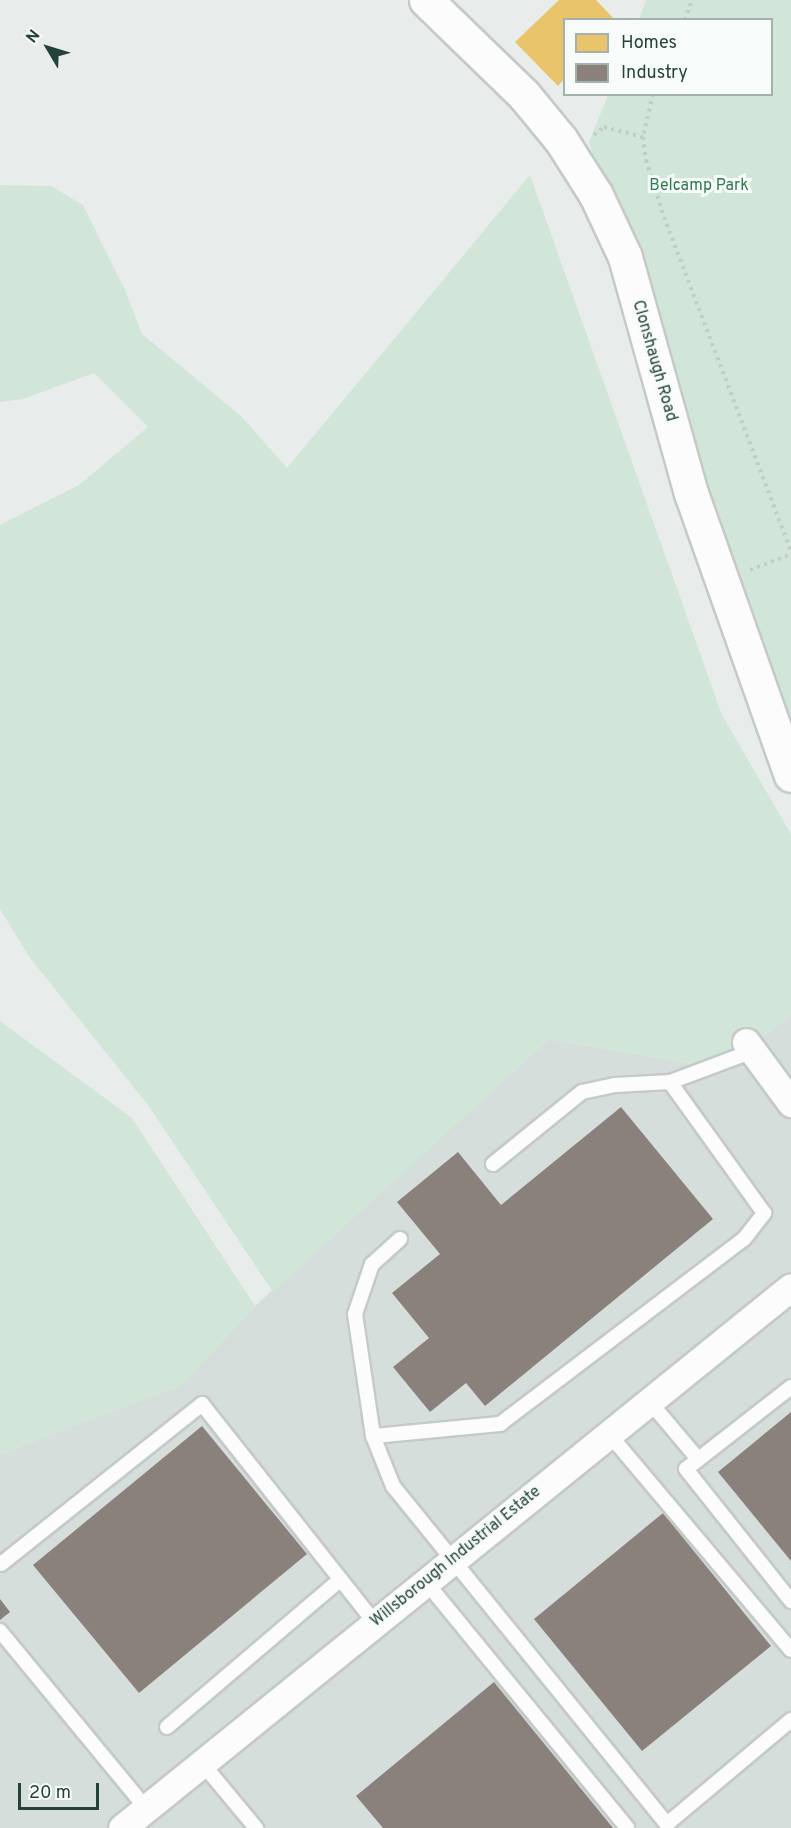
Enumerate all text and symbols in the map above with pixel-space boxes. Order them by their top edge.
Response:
north arrow [18,18,78,78]
legend [563,18,773,96]
text: N [22,26,45,48]
text: Homes [621,32,677,55]
text: Industry [621,62,688,85]
park label: Belcamp Park [649,176,749,196]
street label: Clonshaugh Road [628,298,680,424]
street label: Willsborough Industrial Estate [367,1482,545,1632]
scale bar [21,1771,102,1809]
text: 20 m [29,1782,71,1805]

